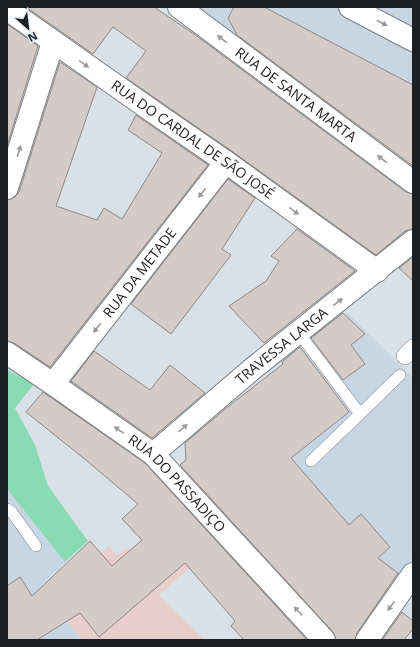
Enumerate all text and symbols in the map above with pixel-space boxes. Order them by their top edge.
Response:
north arrow [8,8,48,48]
one-way arrow [376,20,387,27]
text: N [25,29,40,46]
one-way arrow [216,35,227,43]
street label: RUA DE SANTA MARTA [232,42,361,146]
one-way arrow [79,60,90,68]
street label: RUA DO CARDAL DE SÃO JOSÉ [108,75,278,203]
one-way arrow [16,145,22,157]
one-way arrow [376,154,387,163]
one-way arrow [198,187,207,198]
one-way arrow [289,207,300,215]
street label: RUA DA METADE [98,224,180,321]
one-way arrow [332,297,343,306]
street label: TRAVESSA LARGA [231,303,331,388]
one-way arrow [92,323,101,334]
one-way arrow [178,424,188,433]
one-way arrow [114,426,124,434]
street label: RUA DO PASSADIÇO [125,430,230,536]
one-way arrow [387,601,395,611]
one-way arrow [293,606,303,616]

